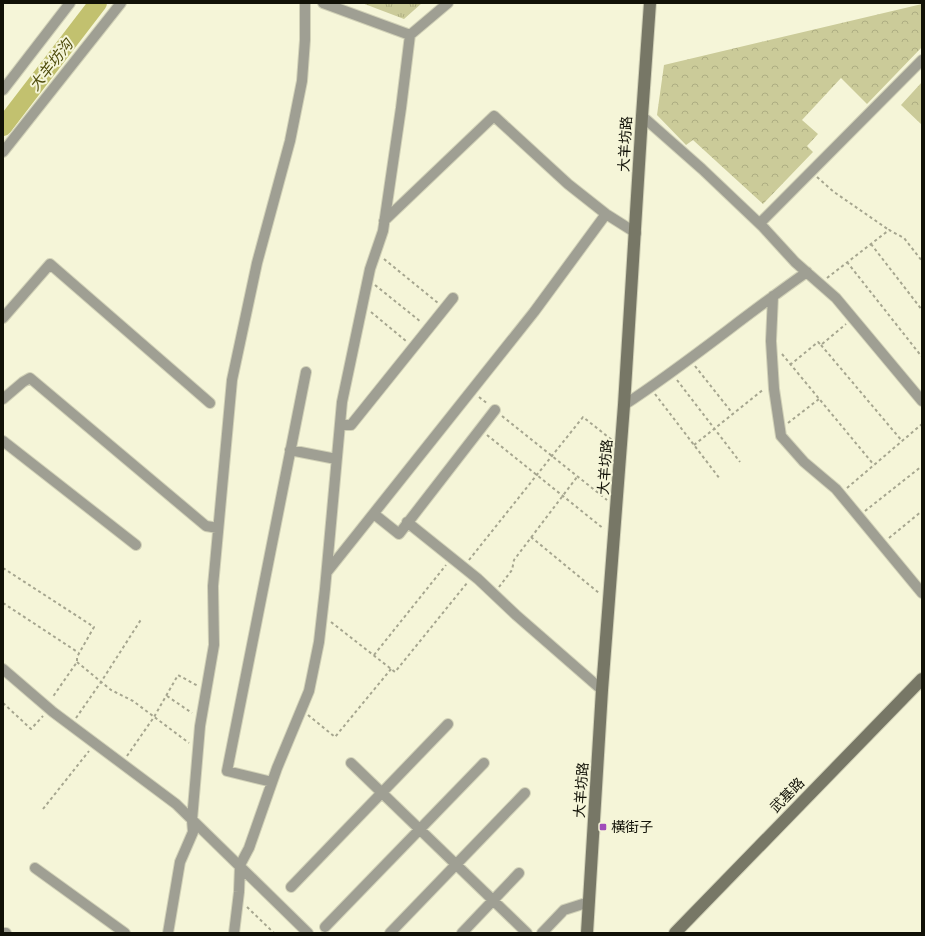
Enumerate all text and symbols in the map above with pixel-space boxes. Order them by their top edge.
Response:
water label: 大羊坊沟 [25,34,78,94]
street label: 大羊坊路 [616,116,635,172]
street label: 大羊坊路 [595,439,616,496]
street label: 大羊坊路 [571,762,592,819]
street label: 武基路 [767,774,808,816]
place label: 横街子 [611,819,653,836]
marker: 横街子 [598,822,608,832]

